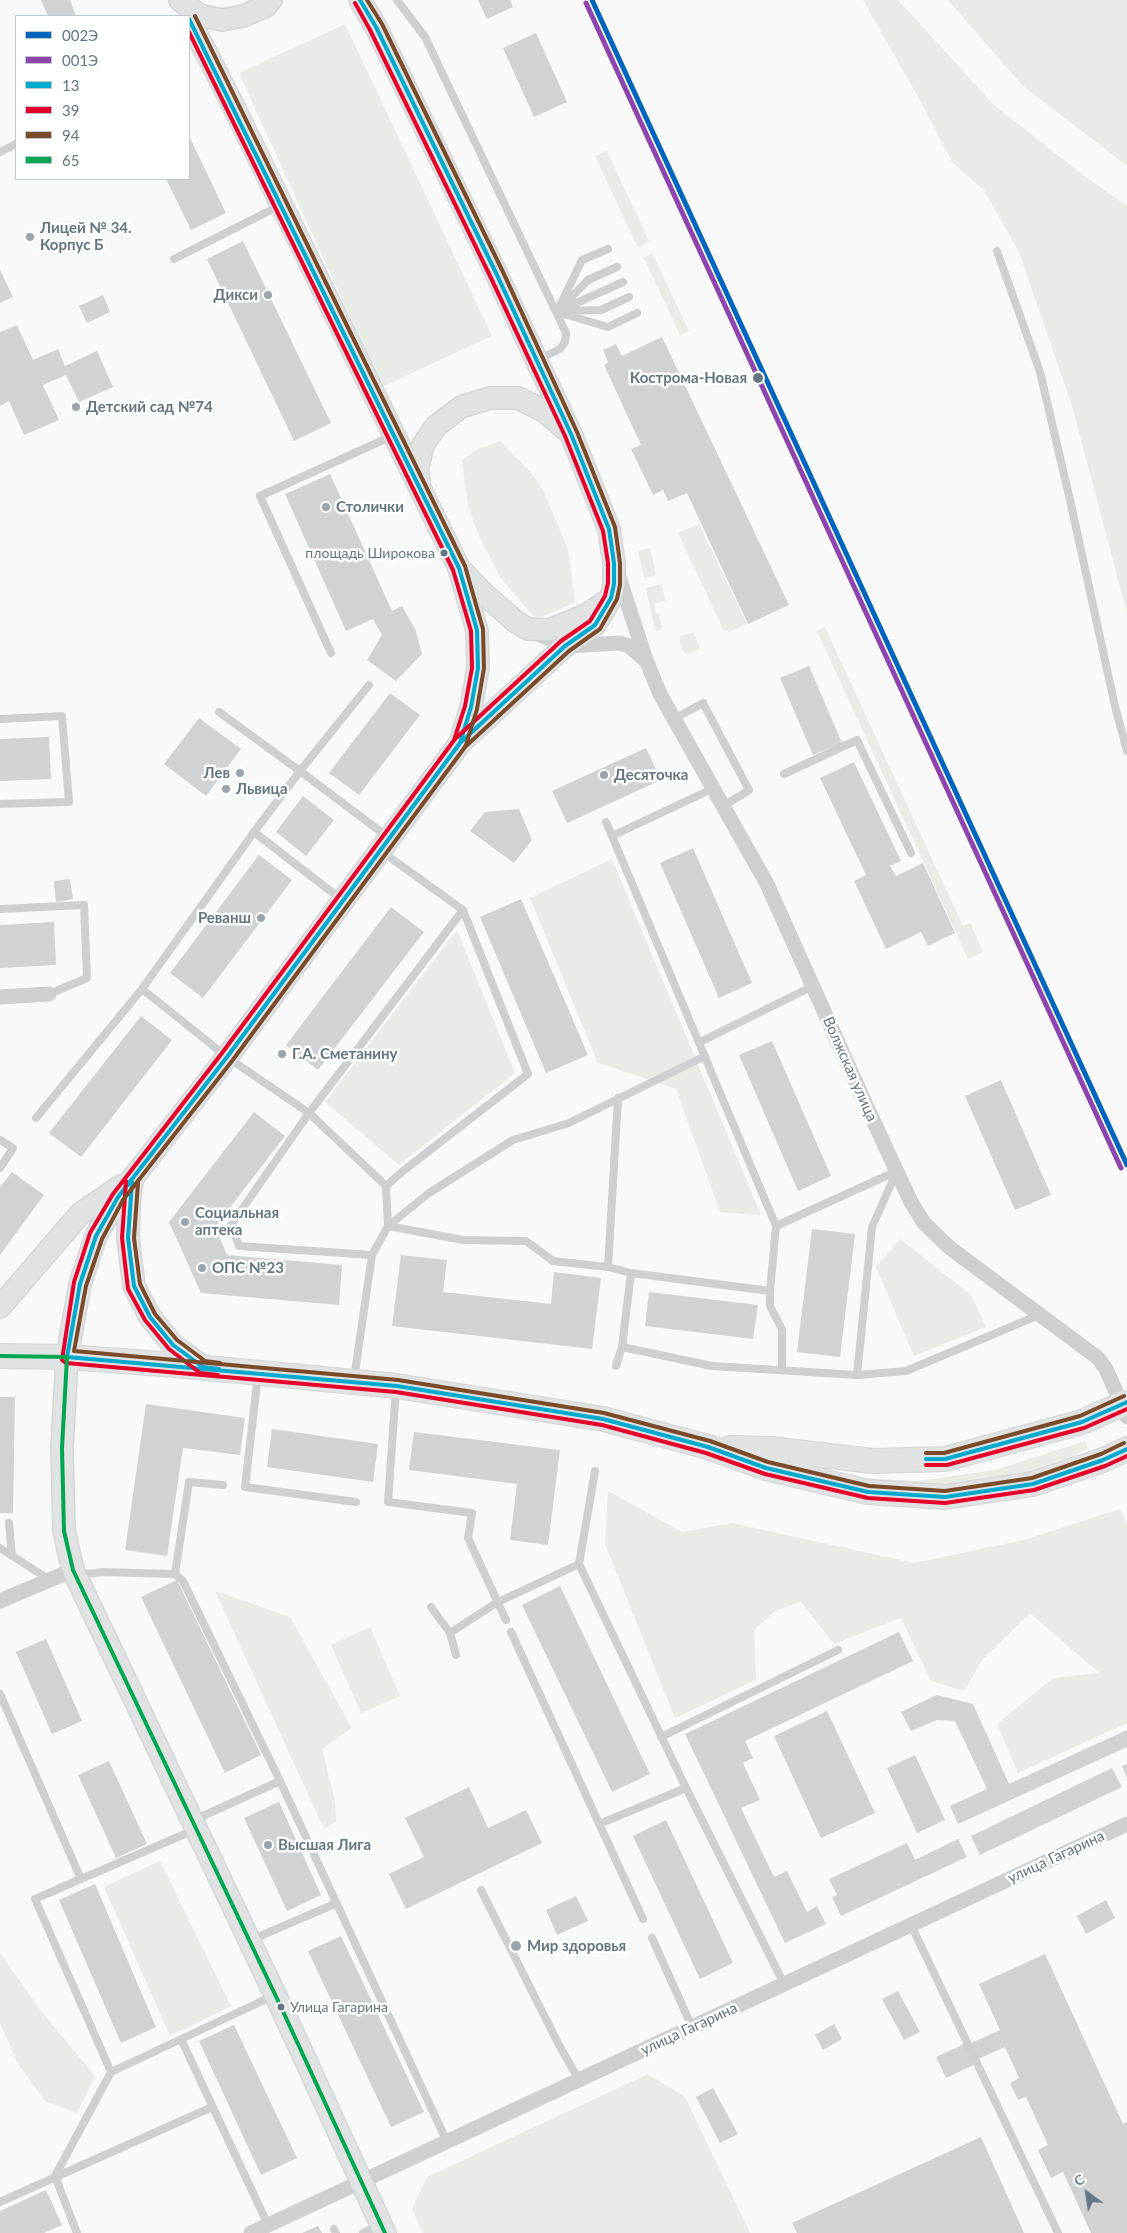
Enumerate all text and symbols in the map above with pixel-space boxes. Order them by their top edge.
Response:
legend [15,15,190,180]
text: 002Э [62,26,98,44]
text: 001Э [62,51,98,69]
text: 13 [62,76,79,94]
text: 39 [62,101,79,119]
text: 94 [62,126,79,144]
text: 65 [62,151,79,169]
place label: Лицей № 34. Корпус Б [40,219,132,254]
marker: Лицей № 34. Корпус Б [24,231,36,243]
place label: Дикси [213,286,258,304]
marker: Дикси [262,289,274,301]
place label: Кострома-Новая [630,369,747,387]
marker: Кострома-Новая [751,371,765,385]
place label: Детский сад №74 [86,398,213,416]
marker: Детский сад №74 [70,401,82,413]
place label: Столички [336,498,404,516]
marker: Столички [320,501,332,513]
place label: площадь Широкова [305,545,435,561]
marker: площадь Широкова [439,548,449,558]
place label: Лев [204,764,230,782]
place label: Десяточка [614,766,688,784]
marker: Лев [234,767,246,779]
marker: Десяточка [598,769,610,781]
place label: Львица [236,780,288,798]
marker: Львица [220,783,232,795]
place label: Реванш [198,909,251,927]
marker: Реванш [255,912,267,924]
street label: Волжская улица [819,1014,881,1124]
place label: Г.А. Сметанину [292,1045,398,1063]
marker: Г.А. Сметанину [276,1048,288,1060]
place label: Социальная аптека [195,1204,279,1239]
marker: Социальная аптека [179,1216,191,1228]
place label: ОПС №23 [212,1259,284,1277]
marker: ОПС №23 [196,1262,208,1274]
street label: улица Гагарина [1005,1827,1107,1887]
place label: Высшая Лига [278,1836,371,1854]
marker: Высшая Лига [262,1839,274,1851]
place label: Мир здоровья [527,1937,626,1955]
marker: Мир здоровья [509,1939,523,1953]
place label: Улица Гагарина [290,1999,388,2015]
street label: улица Гагарина [638,1999,740,2059]
marker: Улица Гагарина [276,2002,286,2012]
north arrow [1062,2168,1112,2218]
text: С [1071,2170,1087,2189]

